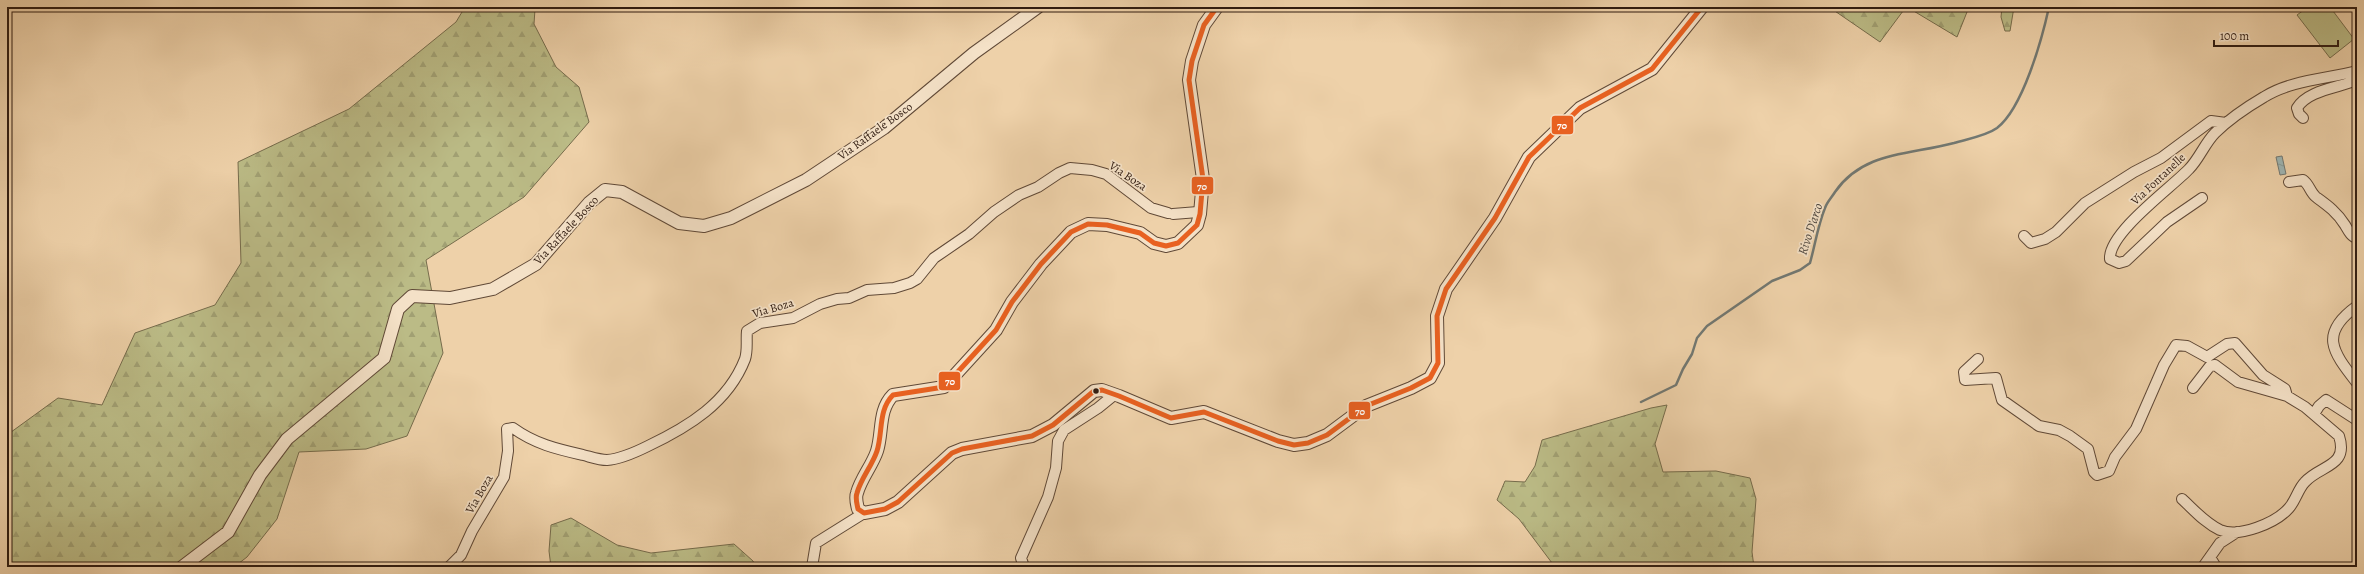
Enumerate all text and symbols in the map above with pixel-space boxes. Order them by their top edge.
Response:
scale bar [2214,22,2338,48]
text: 100 m [2220,28,2249,44]
street label: Via Raffaele Bosco [834,98,916,164]
line badge: 70 [1551,115,1574,135]
text: 70 [1557,118,1568,133]
street label: Via Fontanelle [2127,150,2189,209]
street label: Via Boza [1105,157,1150,195]
line badge: 70 [1191,176,1214,195]
text: 70 [1197,179,1208,194]
street label: Via Raffaele Bosco [529,192,602,269]
water label: Rivo D'arco [1794,201,1826,257]
street label: Via Boza [749,294,796,322]
line badge: 70 [938,371,961,391]
text: 70 [945,374,956,389]
unlabelled marker [1091,386,1101,396]
line badge: 70 [1348,401,1371,420]
text: 70 [1355,404,1366,419]
street label: Via Boza [461,471,497,517]

